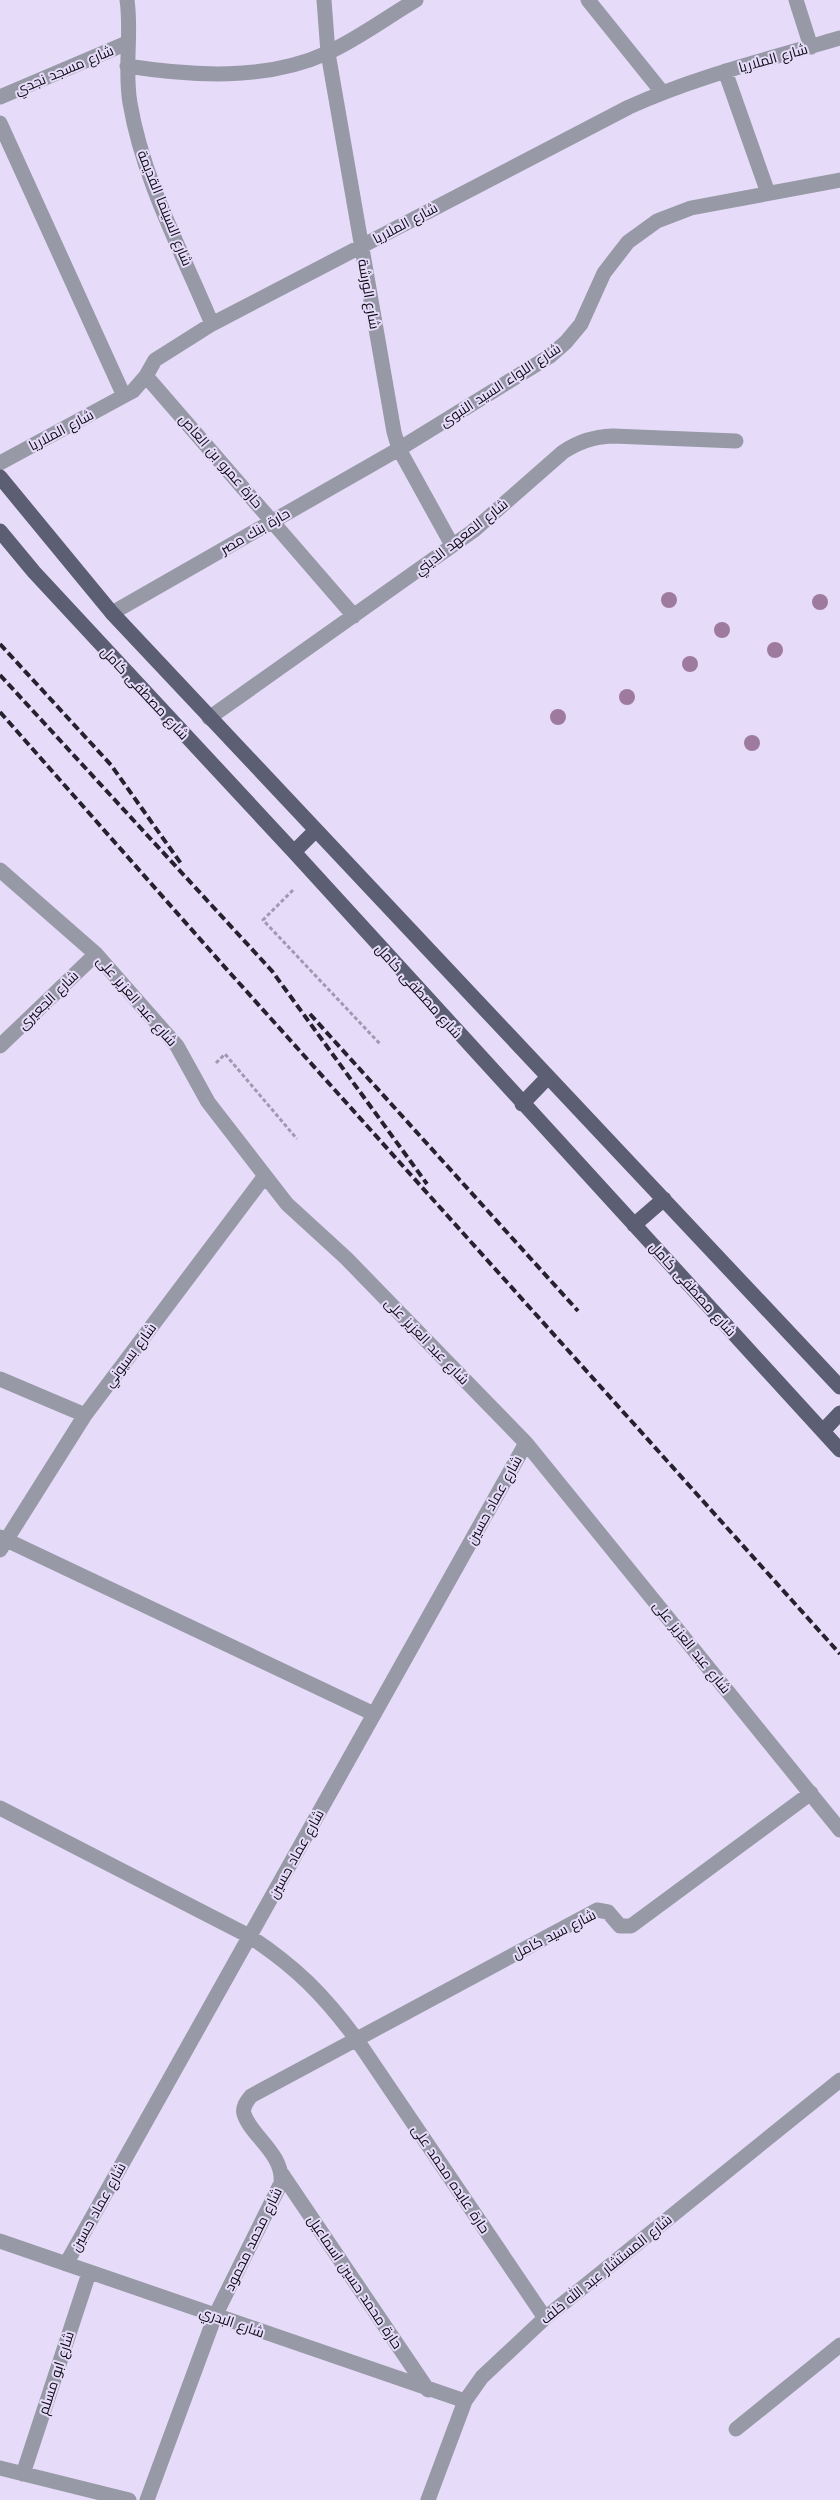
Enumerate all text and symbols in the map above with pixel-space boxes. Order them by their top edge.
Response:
street label: شارع الملاريا [737,41,810,76]
street label: شارع مسجد نجدي [12,42,117,102]
street label: شارع السينما القديمة [134,148,196,269]
street label: شارع الملاريا [370,199,441,248]
street label: شارع الورشة [354,258,383,331]
street label: شارع اللواء السيد النبوى [437,340,564,431]
street label: شارع الملاريا [26,406,97,455]
street label: حارة عمرو بن العاص [176,411,266,511]
street label: شارع المعهد الديني [411,496,513,581]
street label: حارة بنك مصر [217,505,292,558]
street label: شارع مصطفى كامل [97,643,192,743]
street label: شارع مصطفى كامل [372,941,465,1042]
street label: شارع عبد العزيز على [93,953,180,1050]
street label: شارع الجعيرى [14,967,82,1033]
street label: شارع مصطفى كامل [646,1239,739,1340]
street label: شارع عبد العزيز على [381,1294,472,1388]
street label: شارع بسيوني [101,1320,162,1393]
street label: شارع عماد حسين [463,1453,526,1548]
street label: شارع عبد العزيز على [649,1598,734,1697]
street label: شارع عماد حسين [265,1807,328,1902]
street label: شارع سيد كامل [510,1906,599,1963]
street label: حارة عايده محمد على [409,2122,493,2236]
street label: شارع عماد حسين [67,2160,130,2255]
street label: شارع محمد محمود [221,2185,286,2294]
street label: شارع المستشار عبد الله خلف [536,2210,676,2328]
street label: حارة محمد حسين اسماعيل [304,2212,406,2352]
street label: شارع البدري [196,2303,266,2344]
street label: شارع ابو مسلم [35,2329,79,2417]

